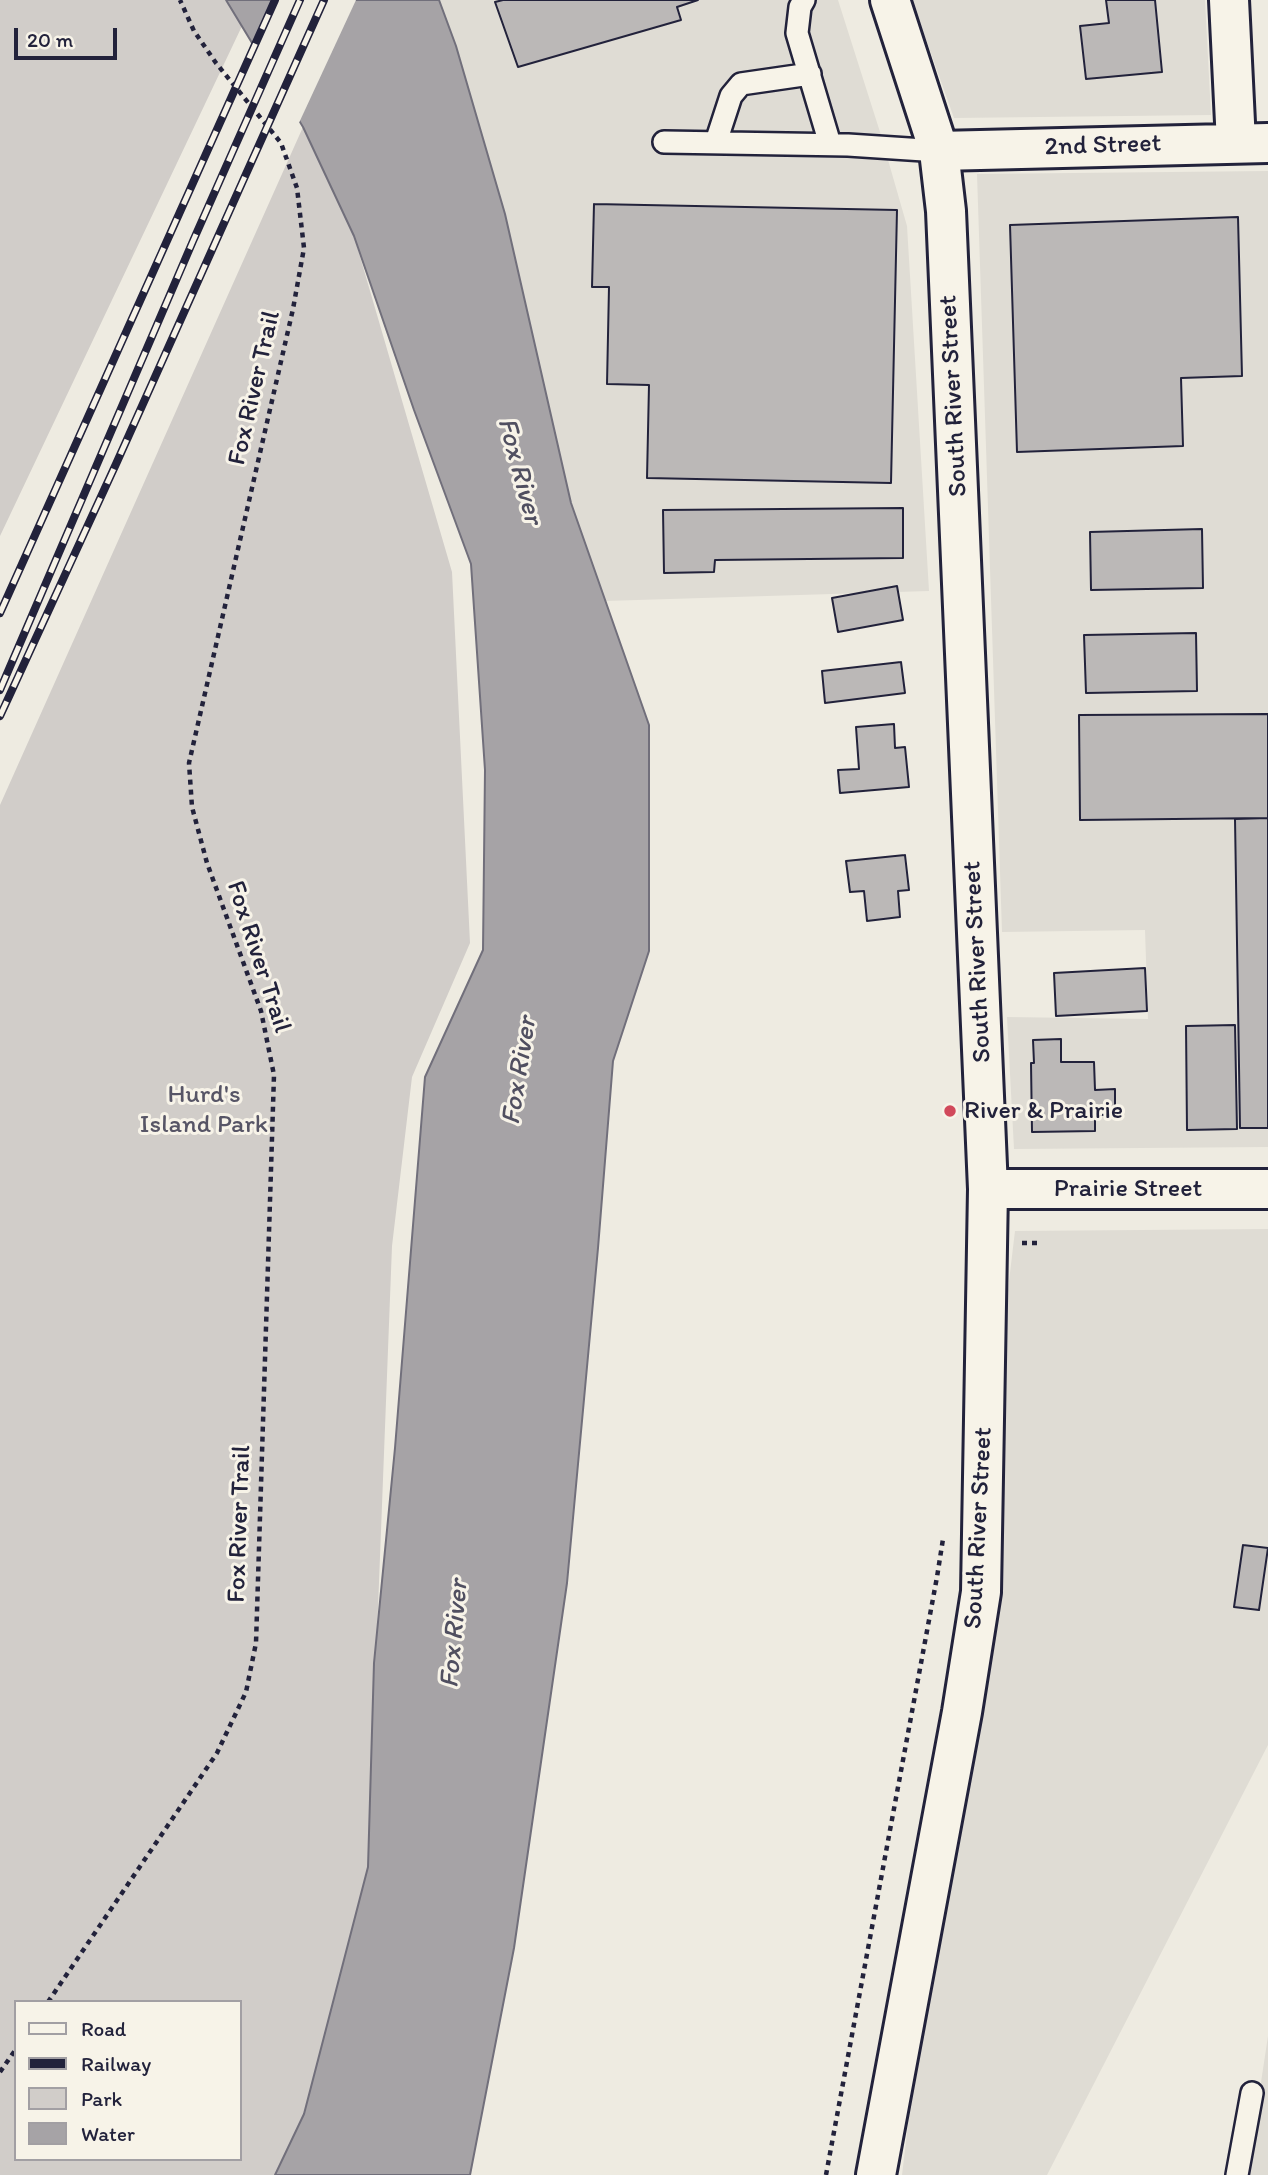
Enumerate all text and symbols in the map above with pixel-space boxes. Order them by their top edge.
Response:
scale bar [18,14,121,58]
text: 20 m [27,27,73,52]
street label: 2nd Street [1044,128,1162,164]
street label: South River Street [933,294,975,498]
street label: Fox River Trail [222,308,288,468]
water label: Fox River [489,414,549,528]
street label: South River Street [957,860,999,1064]
street label: Fox River Trail [219,877,297,1037]
water label: Fox River [495,1015,545,1127]
park label: Hurd's Island Park [140,1079,268,1140]
place label: River & Prairie [964,1095,1123,1127]
marker: River & Prairie [942,1103,958,1119]
street label: Prairie Street [1054,1173,1202,1205]
street label: South River Street [958,1426,1000,1630]
street label: Fox River Trail [222,1445,258,1603]
water label: Fox River [434,1578,476,1690]
legend [14,2000,242,2161]
text: Road [81,2016,126,2041]
text: Railway [81,2051,151,2076]
text: Park [81,2086,122,2111]
text: Water [81,2121,135,2146]

